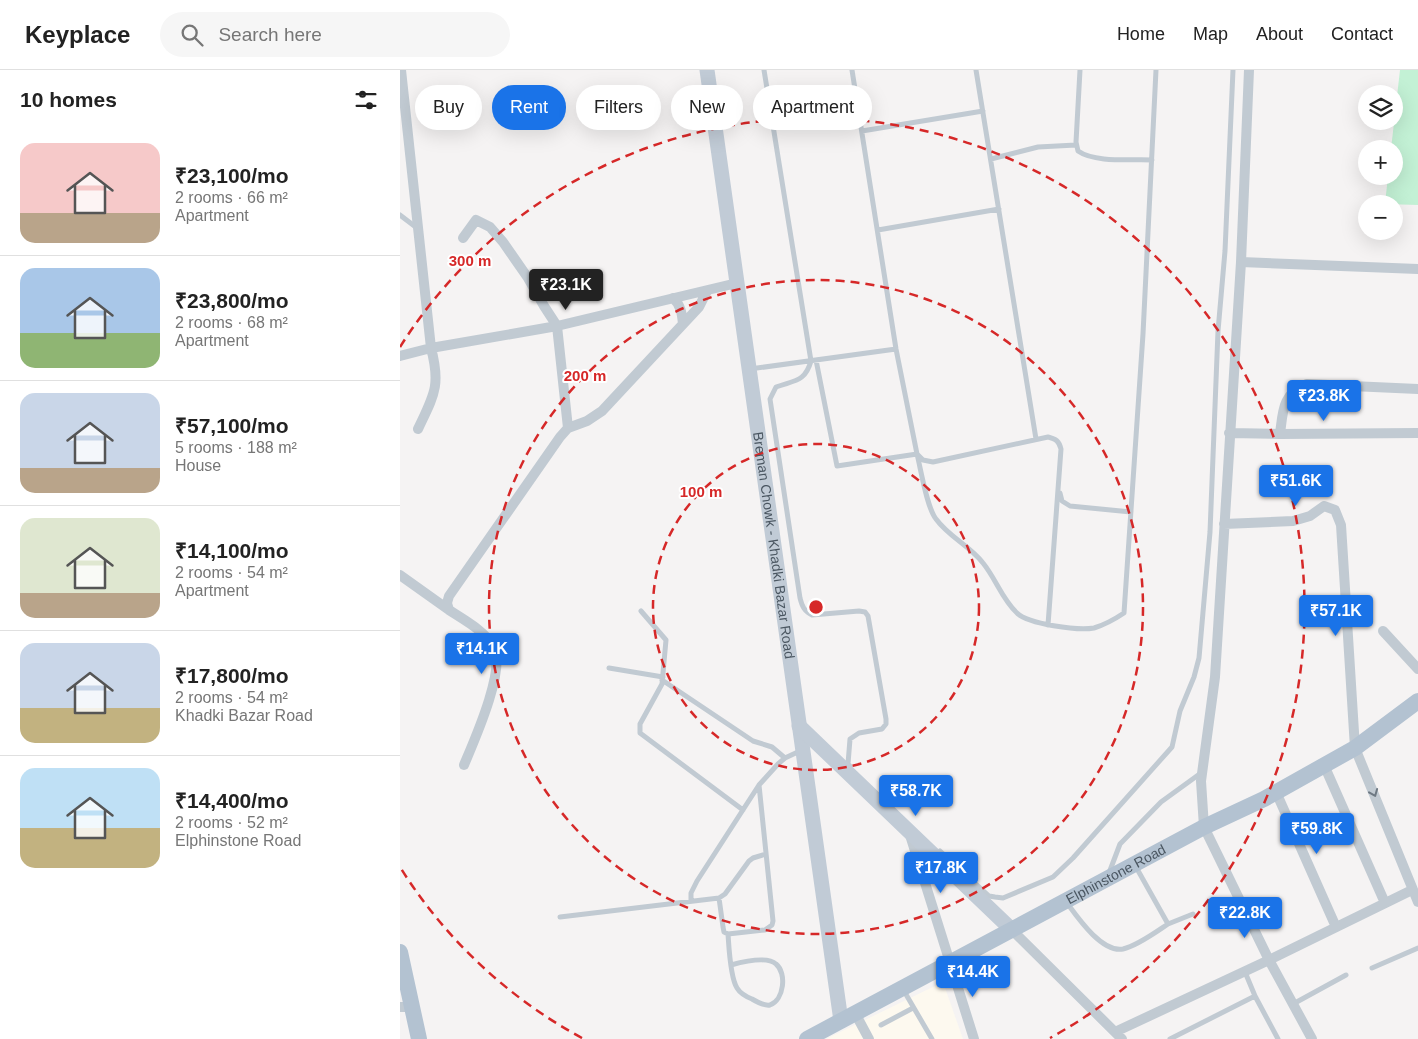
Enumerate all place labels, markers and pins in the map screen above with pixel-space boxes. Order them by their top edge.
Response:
pin: ₹23.1K [525,268,607,311]
pin: ₹23.8K [1283,380,1365,422]
pin: ₹51.6K [1255,464,1337,507]
pin: ₹57.1K [1295,594,1377,637]
centre of rings [807,598,825,616]
pin: ₹14.1K [441,632,523,675]
pin: ₹58.7K [875,774,957,817]
pin: ₹59.8K [1276,812,1358,855]
pin: ₹17.8K [900,852,982,894]
pin: ₹22.8K [1204,896,1286,939]
pin: ₹14.4K [932,956,1014,998]

